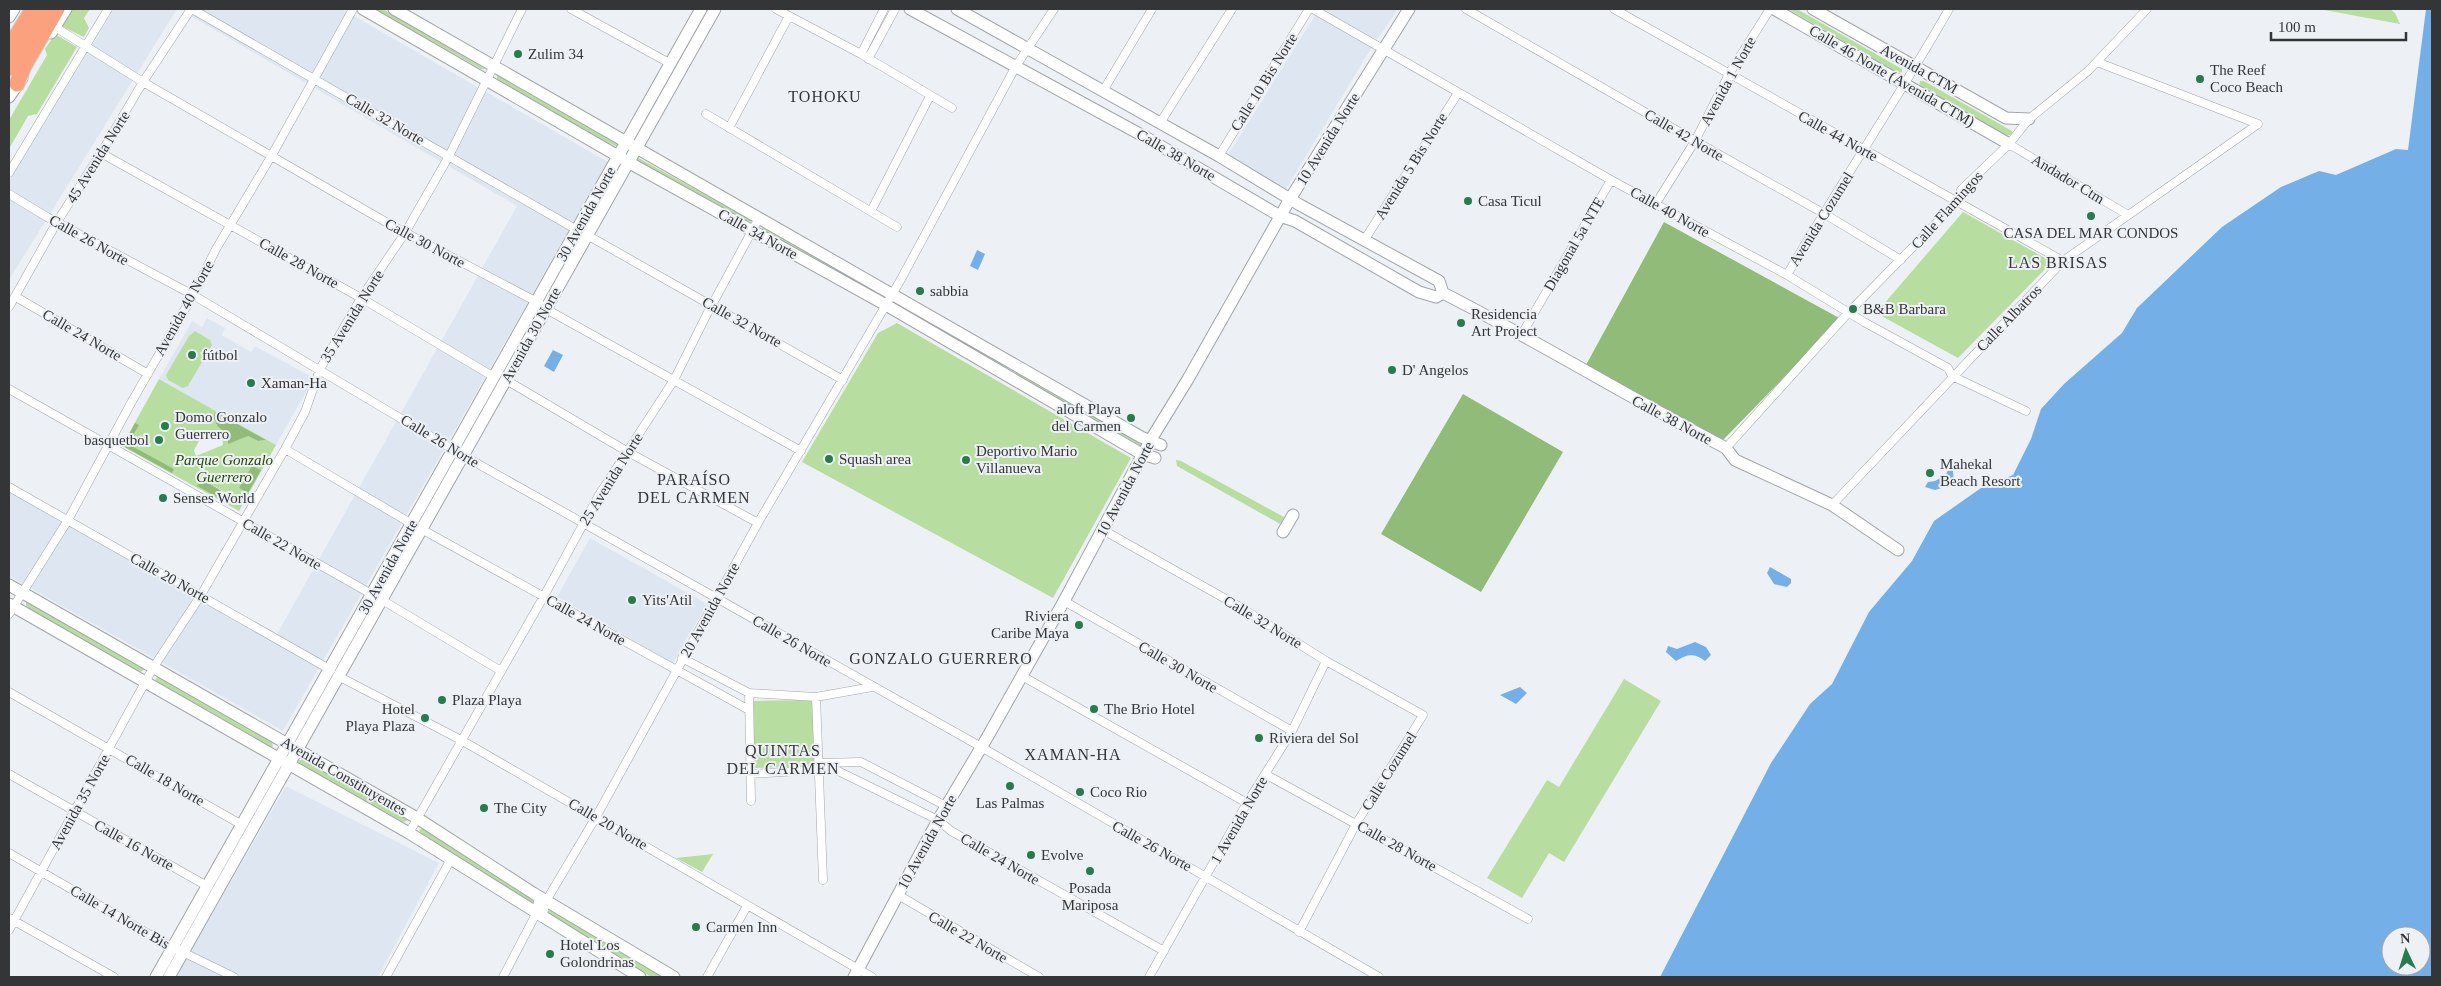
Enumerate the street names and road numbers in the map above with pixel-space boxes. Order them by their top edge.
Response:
street label: Calle 46 Norte (Avenida CTM) [1806,22,1977,131]
street label: Calle 10 Bis Norte [1228,30,1301,134]
street label: Avenida 1 Norte [1697,34,1759,128]
street label: Avenida CTM [1878,41,1960,97]
street label: Calle 32 Norte [343,90,428,148]
street label: 10 Avenida Norte [1293,90,1363,188]
street label: Calle 42 Norte [1642,106,1727,164]
street label: 45 Avenida Norte [63,108,133,206]
street label: Calle 44 Norte [1796,108,1881,165]
street label: Avenida 5 Bis Norte [1372,109,1450,222]
street label: Calle 38 Norte [1134,126,1219,184]
street label: Andador Ctm [2029,151,2108,207]
street label: 30 Avenida Norte [553,164,619,264]
street label: Calle Flamingos [1908,168,1986,252]
street label: Avenida Cozumel [1786,169,1856,269]
street label: Calle 40 Norte [1628,184,1713,241]
street label: Diagonal 5a NTE [1541,194,1607,294]
street label: Calle 34 Norte [716,206,801,263]
street label: Calle 26 Norte [47,212,132,269]
street label: Calle 30 Norte [382,215,468,271]
street label: Calle 28 Norte [257,235,342,292]
street label: Avenida 40 Norte [151,257,217,358]
street label: 35 Avenida Norte [317,267,387,365]
street label: Calle Albatros [1973,281,2045,355]
street label: Avenida 30 Norte [498,284,564,385]
street label: Calle 32 Norte [700,294,785,351]
street label: Calle 24 Norte [40,306,125,364]
street label: Calle 38 Norte [1629,392,1715,448]
street label: Calle 26 Norte [398,411,482,471]
street label: 25 Avenida Norte [576,430,646,528]
street label: 10 Avenida Norte [1093,438,1157,539]
street label: Calle 22 Norte [240,515,325,573]
street label: 30 Avenida Norte [355,517,421,617]
street label: Calle 20 Norte [128,550,213,607]
street label: 20 Avenida Norte [677,560,743,660]
street label: Calle 24 Norte [544,592,629,649]
street label: Calle 32 Norte [1221,592,1305,652]
street label: Calle 26 Norte [750,612,835,670]
street label: Calle 30 Norte [1136,638,1221,696]
street label: Calle Cozumel [1358,729,1420,813]
street label: Avenida Constituyentes [278,733,410,819]
street label: Avenida 35 Norte [47,751,113,852]
street label: Calle 18 Norte [123,751,208,809]
street label: 1 Avenida Norte [1208,773,1271,866]
street label: 10 Avenida Norte [894,792,960,892]
street label: Calle 20 Norte [566,795,651,853]
street label: Calle 16 Norte [92,817,177,874]
street label: Calle 26 Norte [1110,818,1195,875]
street label: Calle 28 Norte [1355,818,1440,875]
street label: Calle 24 Norte [958,830,1043,888]
street label: Calle 14 Norte Bis [67,882,173,952]
street label: Calle 22 Norte [926,908,1011,966]

